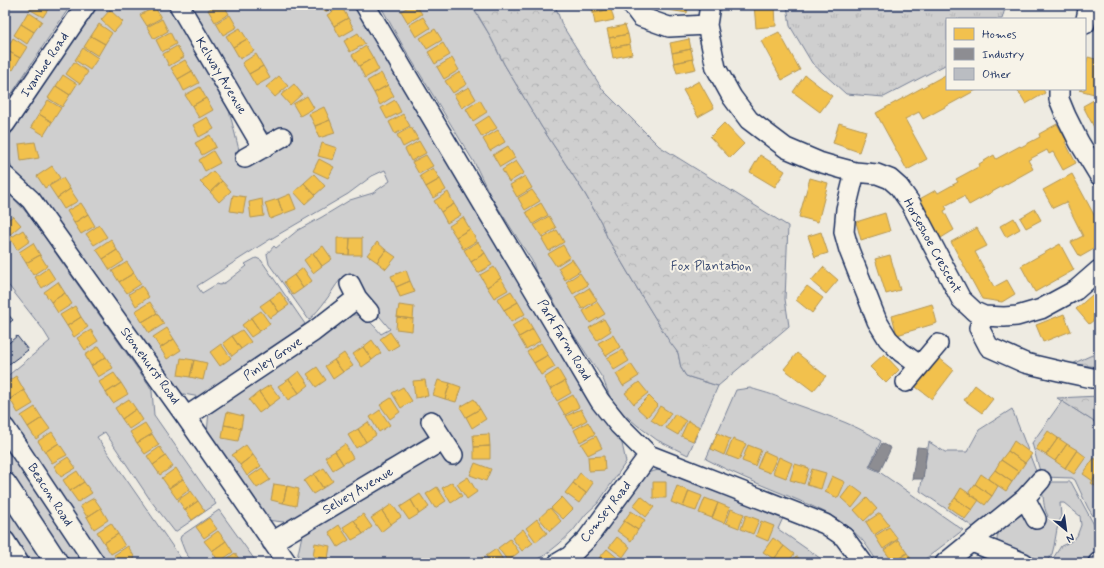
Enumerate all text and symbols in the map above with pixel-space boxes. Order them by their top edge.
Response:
legend [946,18,1086,90]
text: Homes [982,27,1017,43]
street label: Ivanhoe Road [17,29,73,101]
street label: Kelway Avenue [191,34,251,118]
text: Industry [982,47,1024,63]
text: Other [982,67,1011,83]
street label: Horseshoe Crescent [899,195,965,297]
park label: Fox Plantation [671,258,751,275]
street label: Park Farm Road [533,296,595,384]
street label: Stonehurst Road [116,324,184,408]
street label: Pinley Grove [240,333,306,385]
street label: Beacon Road [23,460,77,530]
street label: Selvey Avenue [319,463,397,519]
street label: Comsey Road [577,478,635,546]
north arrow [1046,510,1086,550]
text: N [1064,530,1077,546]

